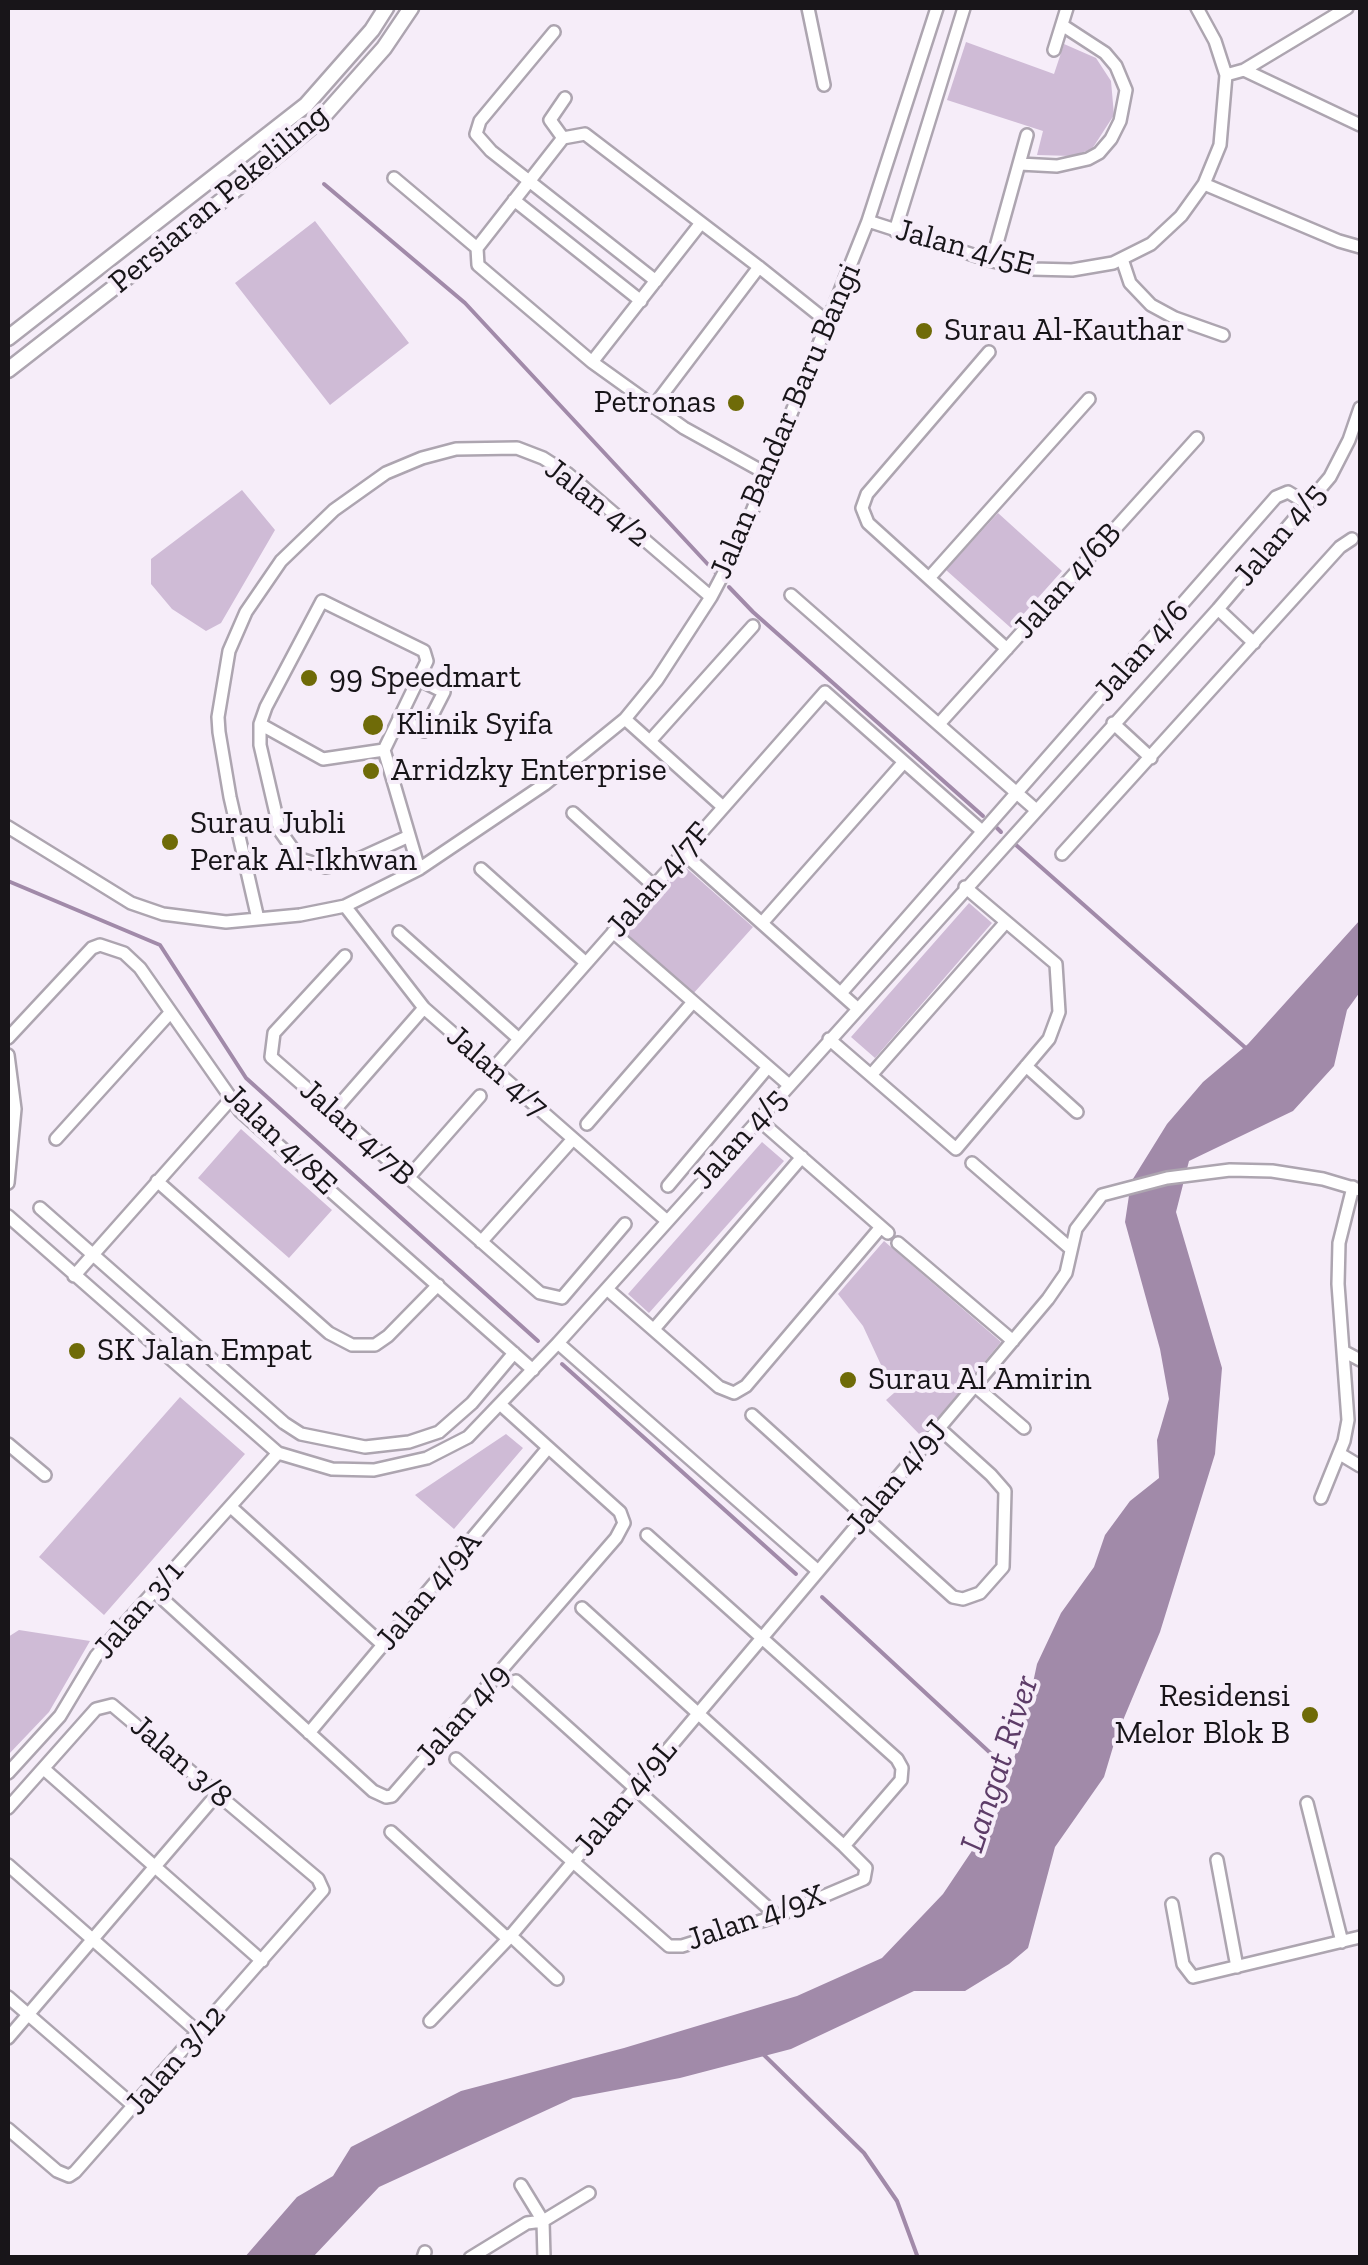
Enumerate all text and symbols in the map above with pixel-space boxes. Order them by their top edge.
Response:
street label: Persiaran Pekeliling [102,96,336,302]
street label: Jalan 4/5E [892,211,1038,285]
street label: Jalan Bandar Baru Bangi [702,258,870,584]
place label: Surau Al-Kauthar [944,312,1185,350]
marker: Surau Al-Kauthar [913,320,935,342]
place label: Petronas [594,384,716,422]
marker: Petronas [725,392,747,414]
street label: Jalan 4/2 [537,450,657,556]
street label: Jalan 4/5 [1226,476,1334,594]
street label: Jalan 4/6B [1006,515,1130,647]
street label: Jalan 4/6 [1086,592,1198,710]
place label: 99 Speedmart [329,659,521,697]
marker: 99 Speedmart [298,667,320,689]
place label: Klinik Syifa [396,706,553,744]
marker: Klinik Syifa [360,712,386,738]
place label: Arridzky Enterprise [391,752,667,790]
marker: Arridzky Enterprise [360,760,382,782]
place label: Surau Jubli Perak Al-Ikhwan [190,805,417,880]
street label: Jalan 4/7F [599,815,719,945]
marker: Surau Jubli Perak Al-Ikhwan [159,831,181,853]
street label: Jalan 4/7 [438,1018,556,1126]
street label: Jalan 4/7B [292,1071,422,1195]
street label: Jalan 4/8E [215,1077,345,1203]
street label: Jalan 4/5 [685,1081,795,1197]
place label: SK Jalan Empat [97,1332,312,1370]
marker: SK Jalan Empat [66,1340,88,1362]
place label: Surau Al Amirin [868,1361,1092,1399]
marker: Surau Al Amirin [837,1369,859,1391]
street label: Jalan 4/9J [838,1413,956,1543]
street label: Jalan 4/9A [368,1524,490,1658]
street label: Jalan 3/1 [86,1553,192,1667]
street label: Jalan 4/9 [408,1656,518,1774]
water label: Langat River [952,1670,1048,1858]
place label: Residensi Melor Blok B [1115,1678,1290,1753]
marker: Residensi Melor Blok B [1299,1704,1321,1726]
street label: Jalan 3/8 [122,1707,240,1817]
street label: Jalan 4/9L [566,1732,686,1864]
street label: Jalan 4/9X [682,1877,830,1959]
street label: Jalan 3/12 [118,1997,234,2123]

